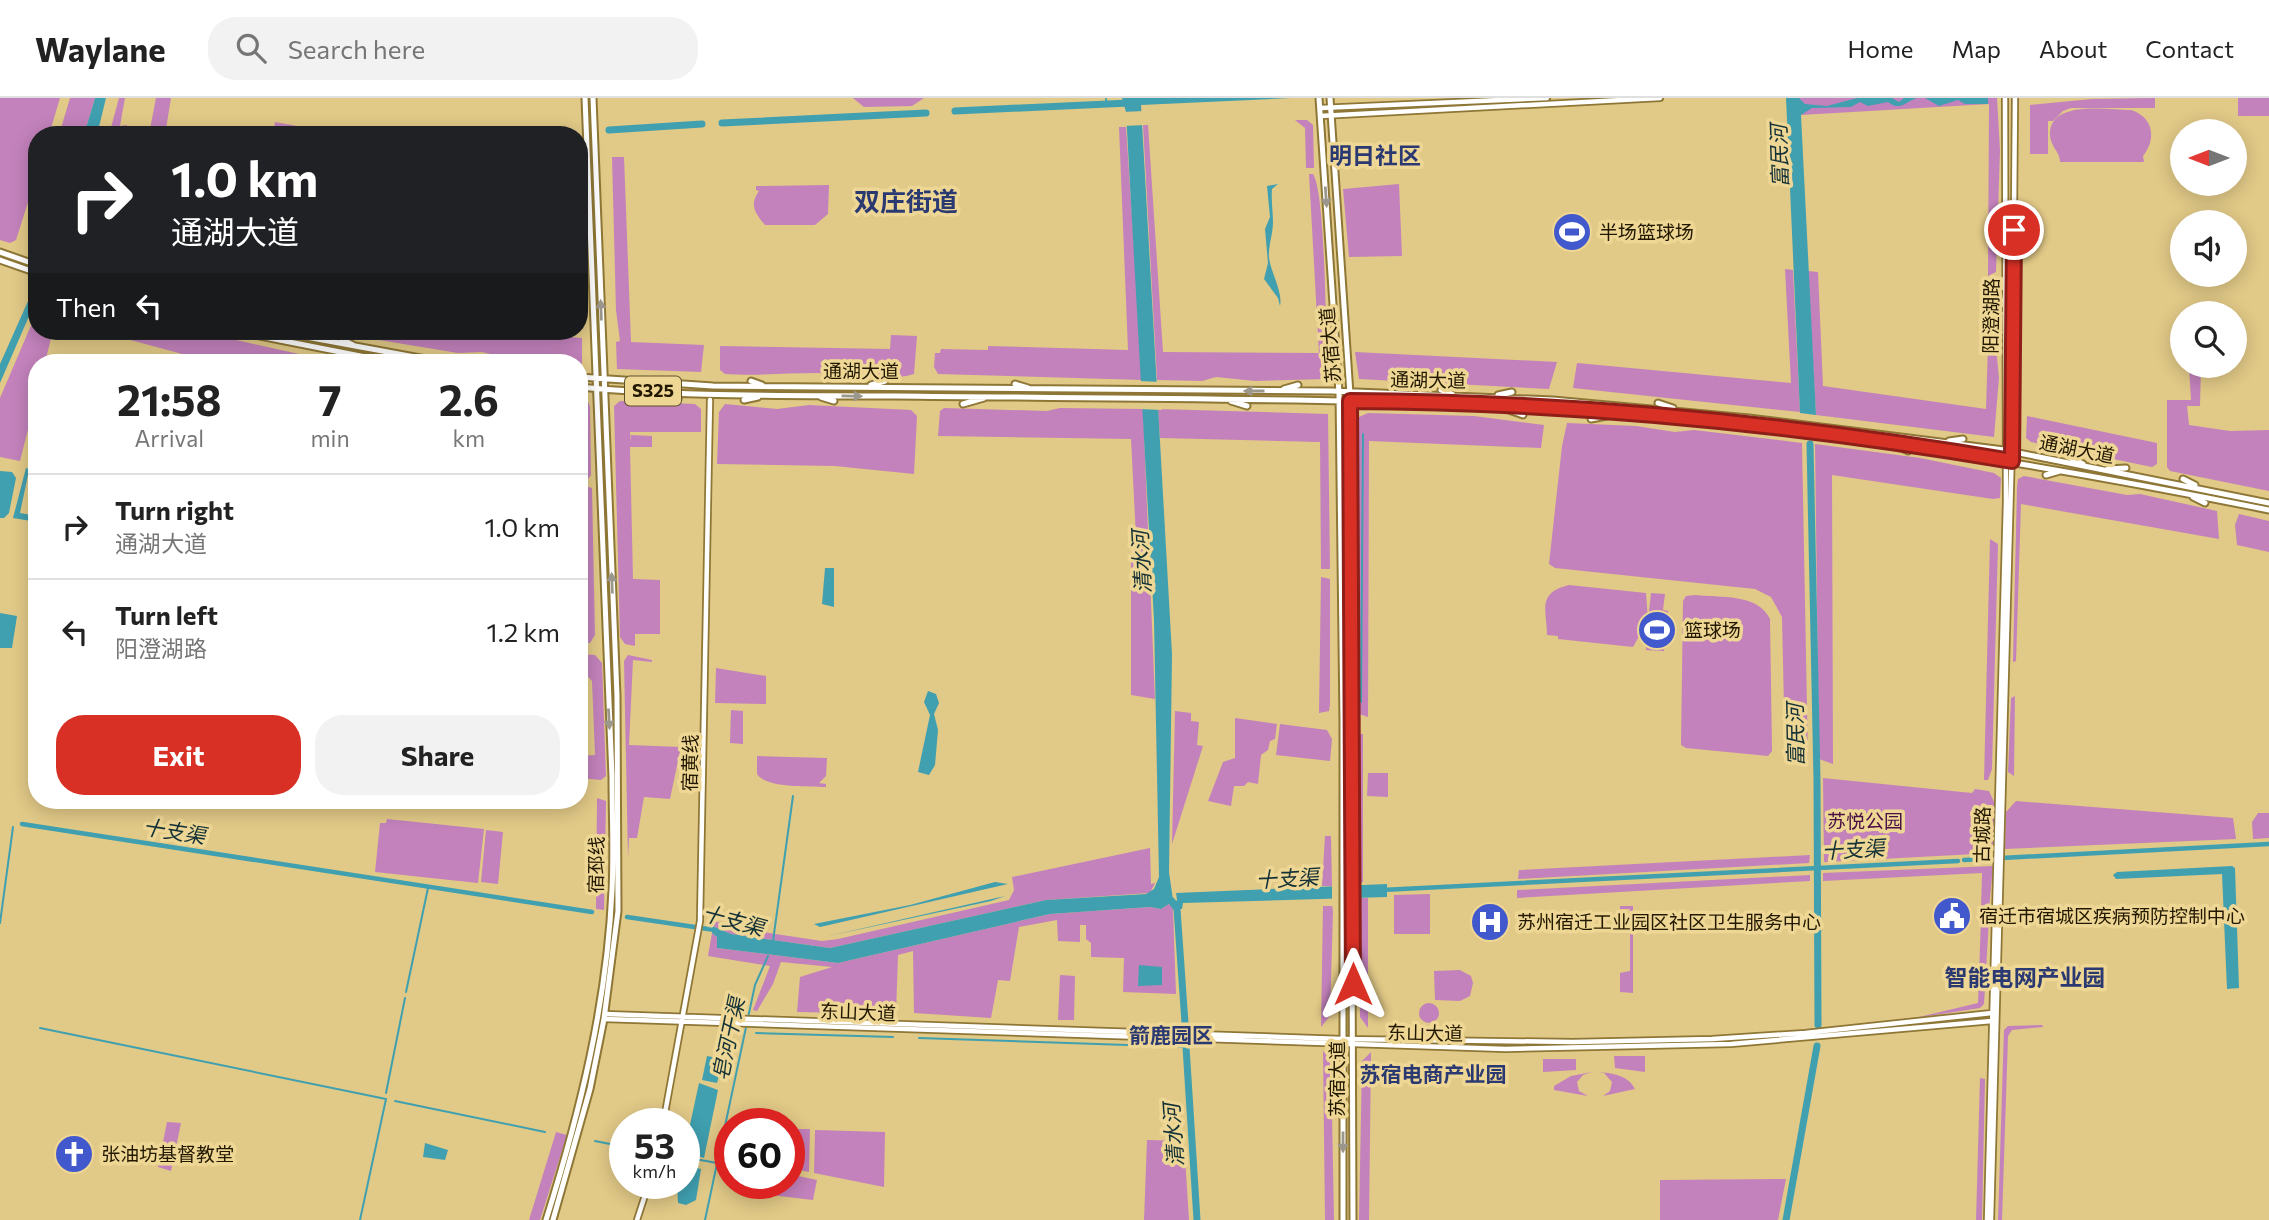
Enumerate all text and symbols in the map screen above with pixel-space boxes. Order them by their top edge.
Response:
search box [208,17,698,80]
text: Waylane [35,28,166,69]
icon: search [232,29,270,67]
text: Search here [288,33,425,64]
text: Home [1848,34,1914,63]
text: Map [1952,34,2001,63]
text: About [2039,34,2107,63]
text: Contact [2145,34,2234,63]
north arrow [2170,119,2247,196]
map controls [2170,119,2247,378]
water label: 富民河 [1765,120,1792,188]
district label: 明日社区 [1329,141,1421,169]
text: 1.0 km [171,147,318,207]
icon: right [56,154,147,245]
district label: 双庄街道 [854,185,958,216]
one-way arrow [1320,186,1331,208]
pin [1984,200,2044,260]
button: sound [2170,210,2247,287]
text: 通湖大道 [171,211,299,251]
sports icon: 半场篮球场 [1551,211,1593,253]
icon: arrive [1995,211,2033,249]
place label: 半场篮球场 [1599,220,1694,243]
street label: 阳澄湖路 [1978,278,2003,354]
icon: left [130,287,168,325]
text: Then [56,291,116,322]
one-way arrow [596,299,607,321]
button: search [2170,301,2247,378]
street label: 苏宿大道 [1315,306,1344,384]
street label: 通湖大道 [823,359,899,382]
street label: 通湖大道 [1390,367,1466,392]
text: 21:58 [117,373,221,425]
text: 7 [319,373,342,425]
text: 2.6 [439,373,499,425]
road number: S325 [625,376,681,405]
one-way arrow [1243,385,1265,397]
one-way arrow [842,390,864,401]
text: Arrival [134,424,204,452]
text: min [310,424,350,452]
text: km [453,424,485,452]
street label: 通湖大道 [2038,430,2117,467]
text: Turn right [115,494,234,525]
icon: right [56,508,94,546]
text: 1.0 km [484,511,560,542]
water label: 清水河 [1126,526,1155,594]
text: 通湖大道 [115,529,207,557]
one-way arrow [606,571,617,593]
text: Turn left [115,599,218,630]
sports icon: 篮球场 [1636,609,1678,651]
icon: left [56,613,94,651]
text: 1.2 km [487,616,560,647]
place label: 篮球场 [1684,618,1741,641]
text: 阳澄湖路 [115,634,207,662]
water label: 富民河 [1781,699,1808,767]
one-way arrow [604,708,615,730]
button: Exit [56,715,301,795]
button: Share [315,715,560,795]
street label: 宿黄线 [678,734,701,792]
street label: 古城路 [1970,806,1993,864]
park label: 苏悦公园 [1827,809,1903,832]
water label: 十支渠 [141,813,210,848]
water label: 十支渠 [1821,834,1888,863]
street label: 宿邳线 [584,836,607,894]
water label: 十支渠 [1255,863,1322,892]
public building icon: 宿迁市宿城区疾病预防控制中心 [1931,895,1973,937]
water label: 十支渠 [700,899,770,941]
hospital icon: 苏州宿迁工业园区社区卫生服务中心 [1469,901,1511,943]
place label: 宿迁市宿城区疾病预防控制中心 [1979,904,2245,927]
place label: 苏州宿迁工业园区社区卫生服务中心 [1517,910,1821,933]
position arrow [1316,947,1390,1021]
district label: 智能电网产业园 [1945,963,2106,991]
water label: 皂河干渠 [707,992,749,1082]
street label: 东山大道 [820,999,896,1024]
street label: 东山大道 [1387,1020,1463,1045]
district label: 箭鹿园区 [1129,1022,1213,1047]
street label: 苏宿大道 [1325,1041,1348,1117]
district label: 苏宿电商产业园 [1360,1061,1507,1086]
water label: 清水河 [1158,1099,1187,1167]
speed limit sign: 60 [714,1108,805,1199]
text: 53 [634,1123,675,1166]
one-way arrow [1337,1131,1348,1153]
church icon: 张油坊基督教堂 [53,1133,95,1175]
place label: 张油坊基督教堂 [101,1142,234,1165]
text: km/h [633,1160,676,1182]

